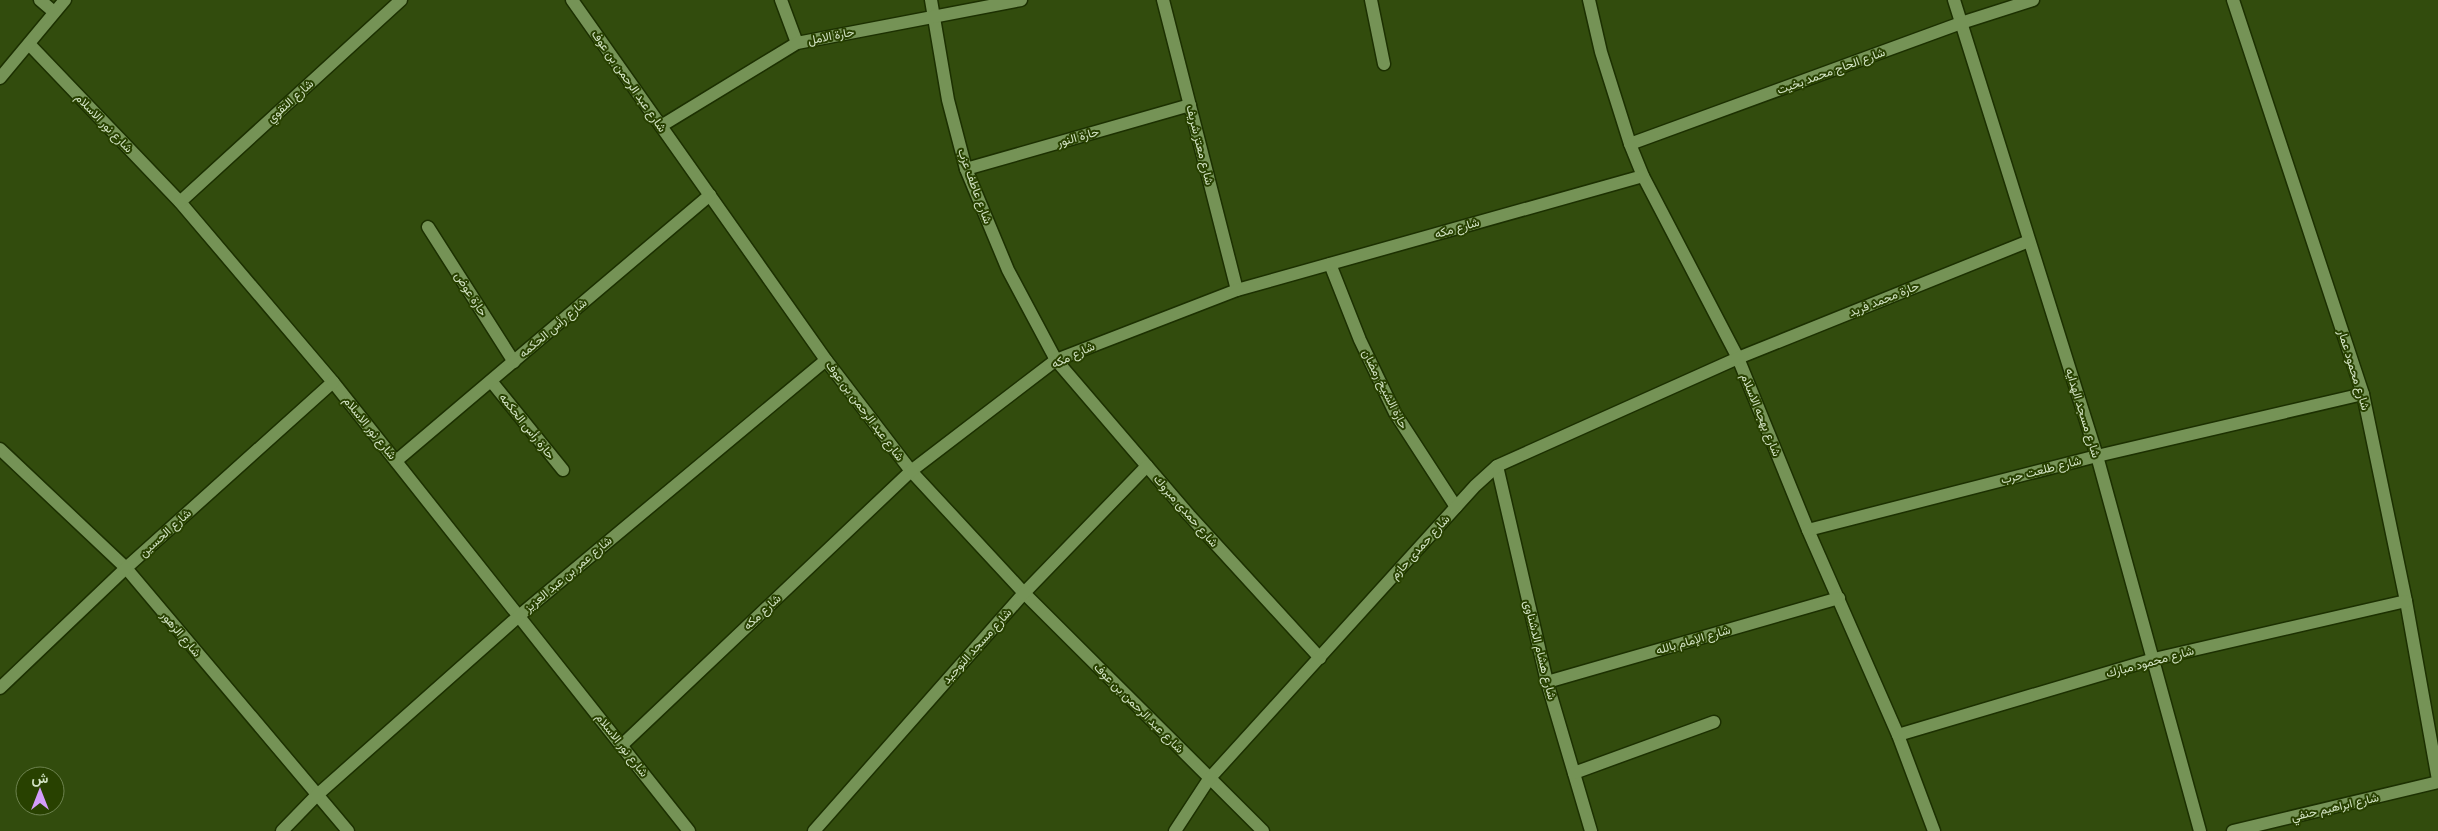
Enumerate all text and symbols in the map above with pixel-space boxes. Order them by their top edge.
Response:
street label: حارة الامل [806,23,856,48]
street label: شارع عبد الرحمن بن عوف [587,26,671,136]
street label: شارع الحاج محمد بخيت [1774,43,1888,99]
street label: شارع التقوي [262,75,318,128]
street label: شارع نور الاسلام [71,89,137,157]
street label: شارع معتز شريف [1181,103,1219,187]
street label: حارة النور [1054,122,1101,151]
street label: شارع عاطف عزب [953,146,997,226]
street label: شارع مكه [1432,213,1482,243]
street label: حارة عوض [451,268,492,319]
street label: حارة محمد فريد [1846,277,1921,320]
street label: شارع رأس الحكمه [515,294,591,362]
street label: شارع محمود عمار [2333,327,2375,412]
street label: شارع مكه [1048,337,1098,373]
street label: حارة الشيخ رمضان [1357,346,1413,432]
street label: شارع عبد الرحمن بن عوف [821,357,909,465]
street label: شارع مسجد الهدايه [2061,366,2105,460]
street label: شارع بهجه الاسلام [1736,371,1786,459]
street label: حارة رأس الحكمه [496,389,559,462]
street label: شارع نور الاسلام [339,393,401,463]
street label: شارع طلعت حرب [1999,451,2083,489]
street label: شارع حمدى مبروك [1149,471,1223,551]
street label: شارع الحسين [135,504,195,562]
street label: شارع حمدى حازم [1386,511,1454,583]
street label: شارع عمر بن عبد العزيز [519,532,616,617]
street label: شارع مكه [739,590,785,634]
street label: شارع هشام الدشناوى [1519,598,1561,702]
street label: شارع مسجد التوحيد [938,604,1016,688]
street label: شارع الزهور [156,606,206,661]
street label: شارع الإمام بالله [1654,621,1732,659]
street label: شارع محمود مبارك [2104,642,2196,682]
street label: شارع عبد الرحمن بن عوف [1090,659,1188,757]
street label: شارع نور الاسلام [591,709,653,781]
north arrow [15,766,65,816]
text: ش [32,768,49,787]
street label: شارع ابراهيم حنفي [2289,788,2381,827]

